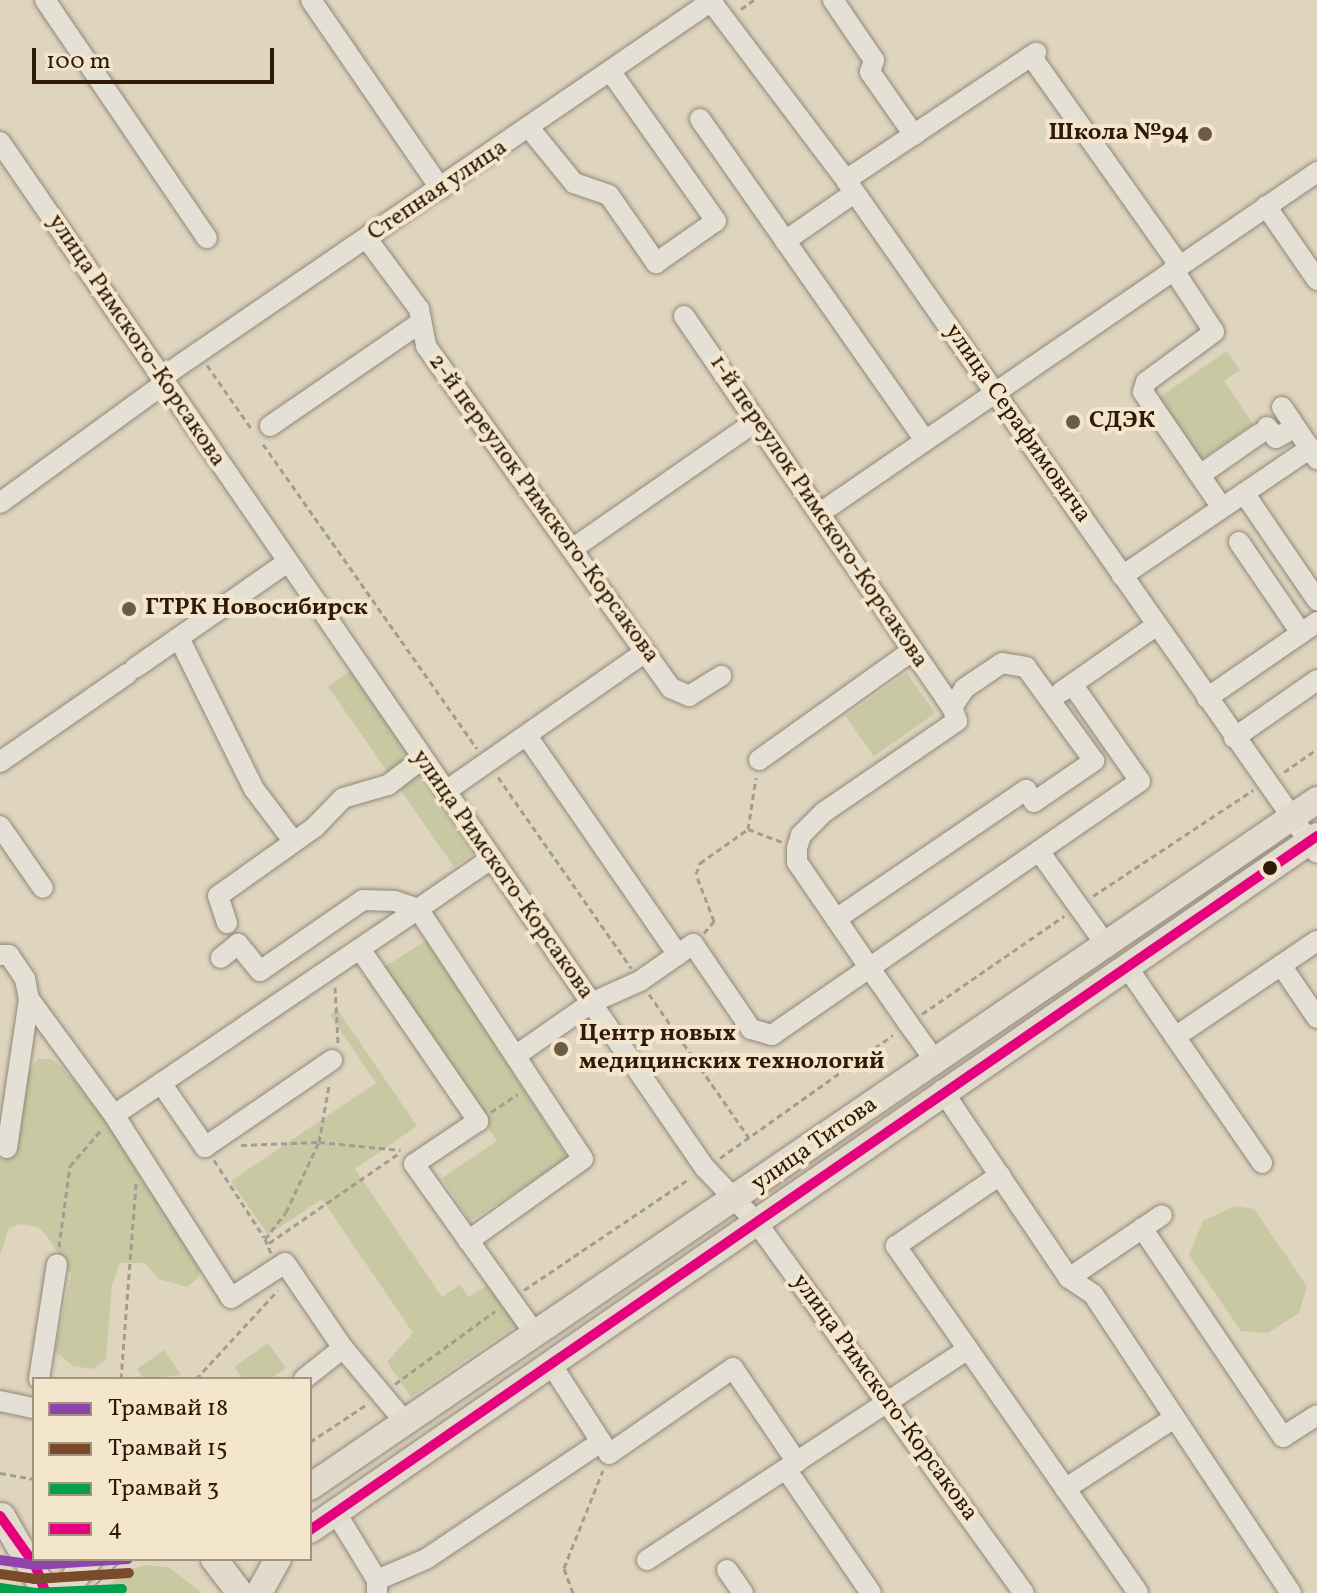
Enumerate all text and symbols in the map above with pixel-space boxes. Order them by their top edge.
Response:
scale bar [36,32,278,82]
text: 100 m [46,45,111,79]
place label: Школа №94 [1048,120,1189,148]
marker: Школа №94 [1196,125,1214,143]
street label: Степная улица [362,134,514,248]
street label: улица Римского-Корсакова [41,209,231,473]
street label: улица Серафимовича [937,319,1097,529]
street label: 2-й переулок Римского-Корсакова [421,349,665,669]
street label: 1-й переулок Римского-Корсакова [702,350,934,674]
place label: СДЭК [1089,408,1155,436]
marker: СДЭК [1064,413,1082,431]
place label: ГТРК Новосибирск [145,595,368,623]
marker: ГТРК Новосибирск [120,600,138,618]
street label: улица Римского-Корсакова [405,744,599,1006]
unlabelled marker [1262,860,1278,876]
place label: Центр новых медицинских технологий [579,1021,885,1077]
marker: Центр новых медицинских технологий [550,1038,572,1060]
street label: улица Титова [746,1091,884,1199]
street label: улица Римского-Корсакова [785,1269,983,1527]
legend [32,1377,312,1561]
text: Трамвай 18 [108,1392,228,1426]
text: Трамвай 15 [108,1432,228,1466]
text: Трамвай 3 [108,1472,219,1506]
text: 4 [108,1512,122,1546]

